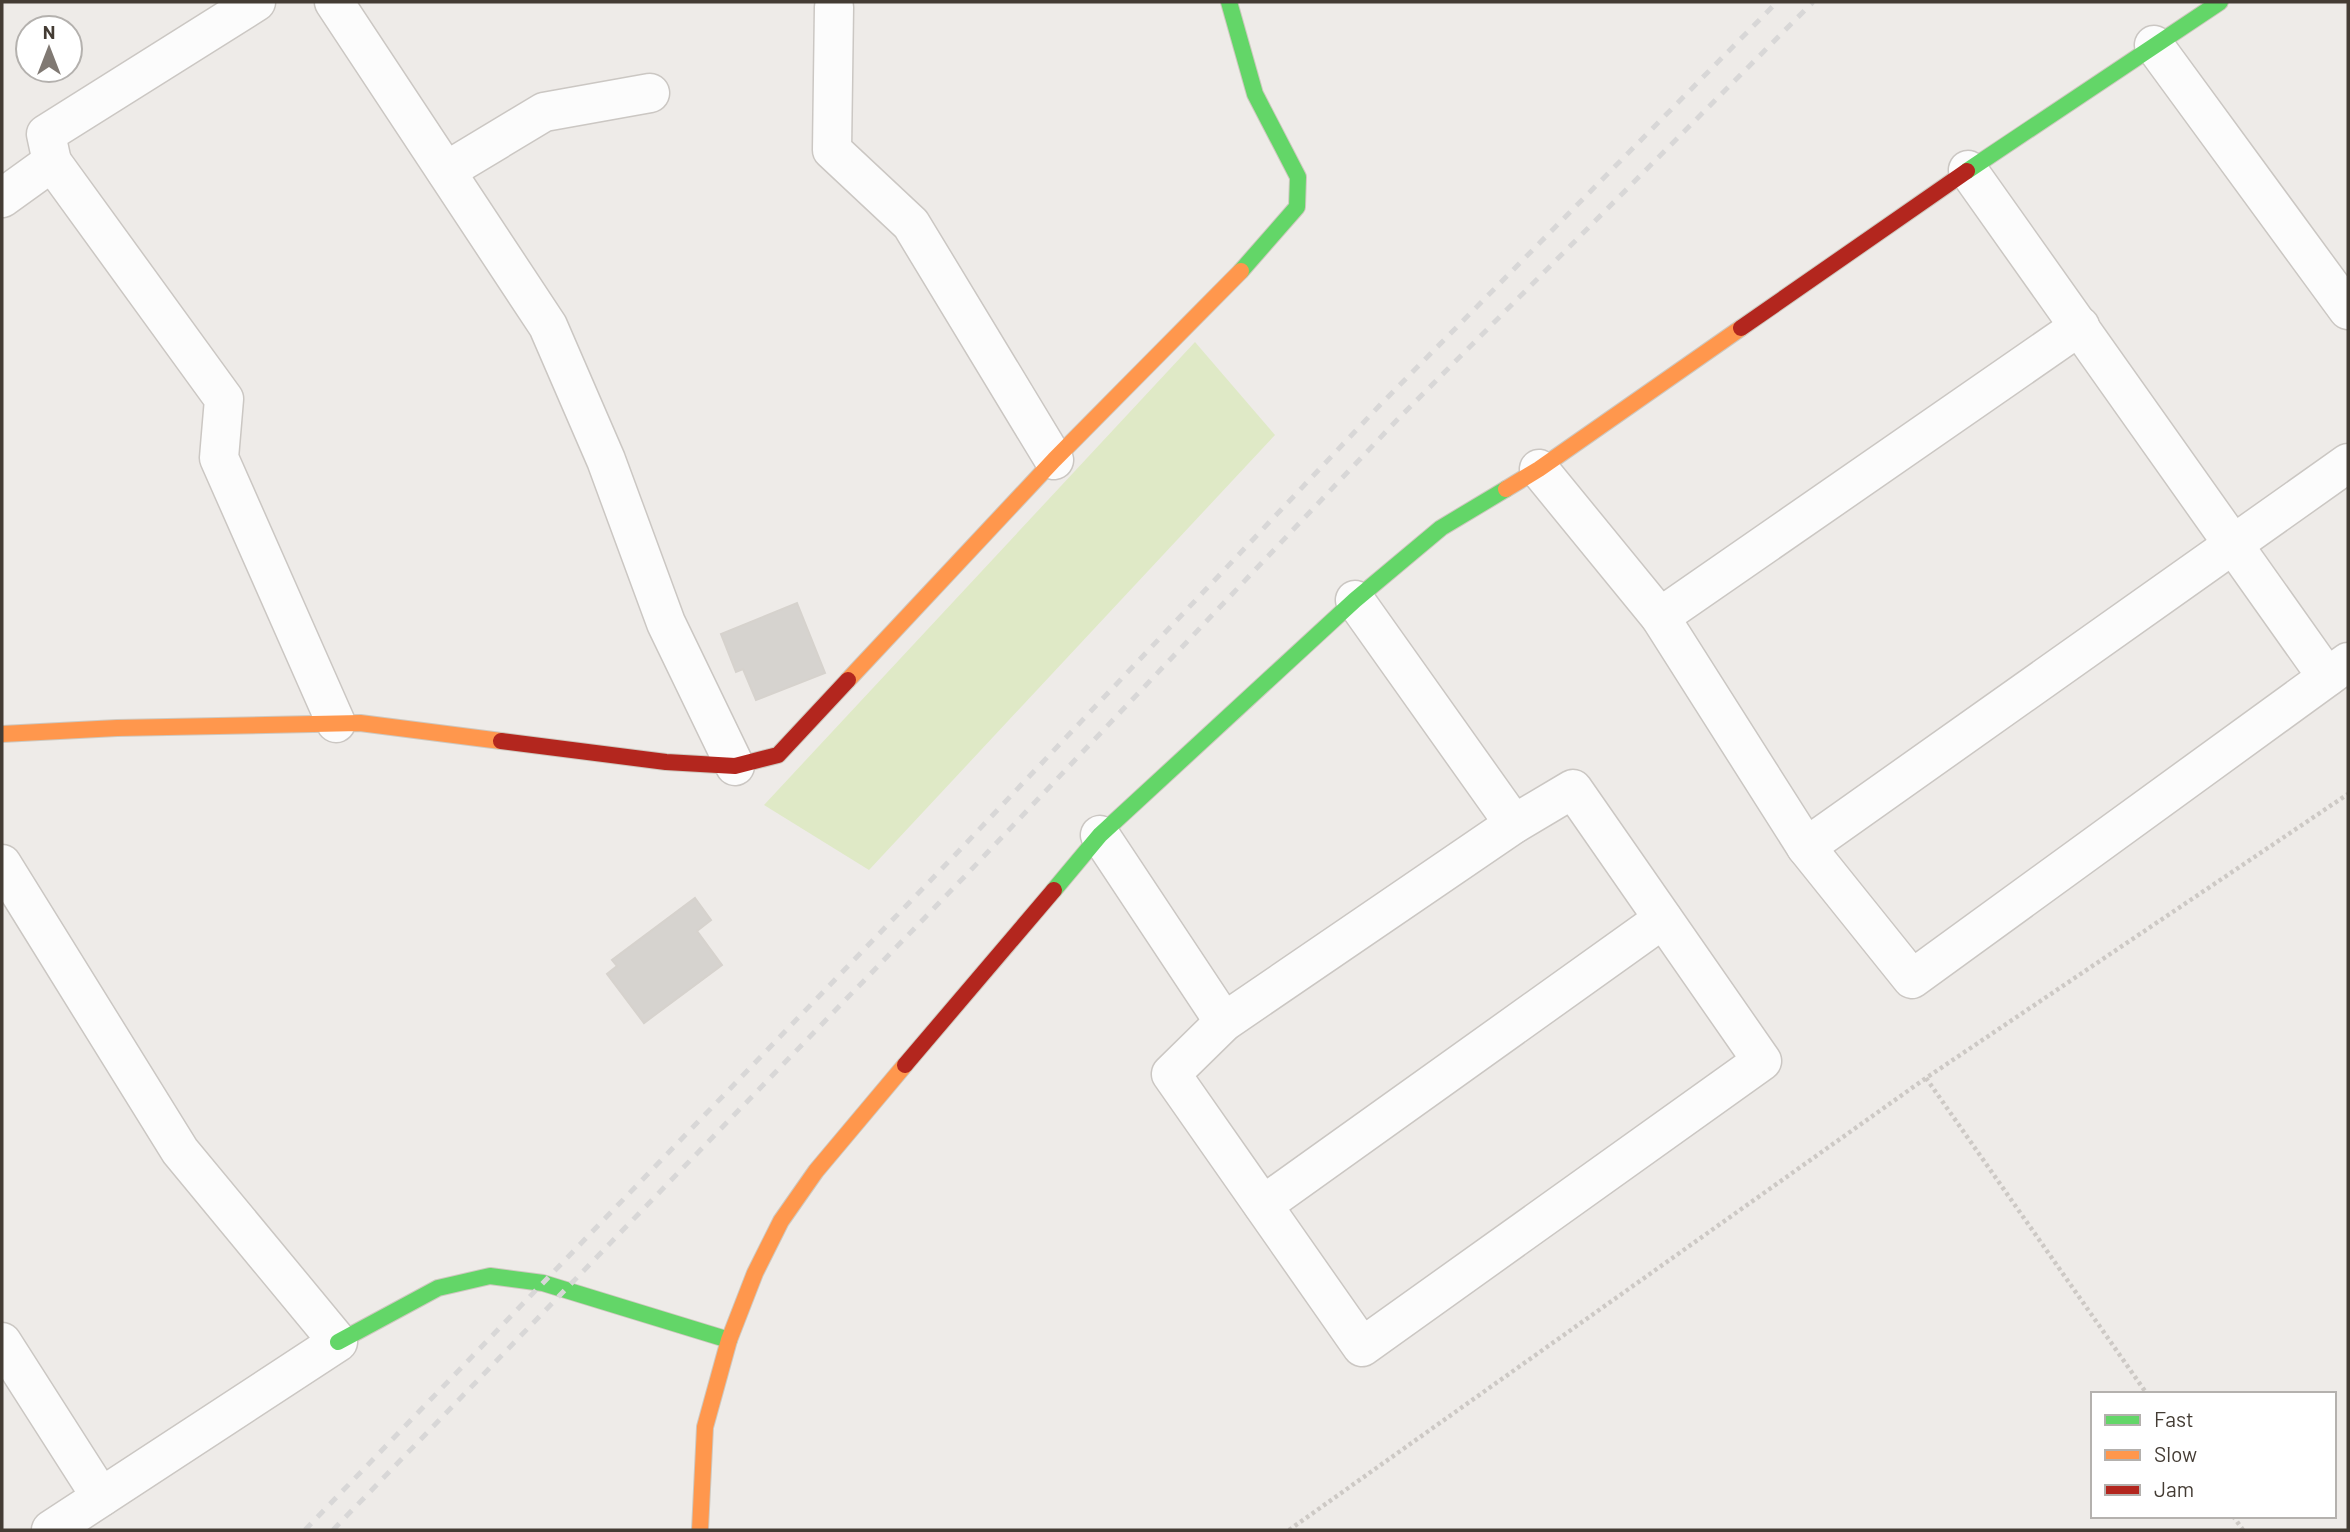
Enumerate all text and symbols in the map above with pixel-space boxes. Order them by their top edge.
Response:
north arrow [14,14,84,84]
text: N [43,20,55,43]
legend [2091,1392,2336,1518]
text: Fast [2154,1406,2194,1431]
text: Slow [2154,1441,2197,1466]
text: Jam [2154,1476,2194,1501]

